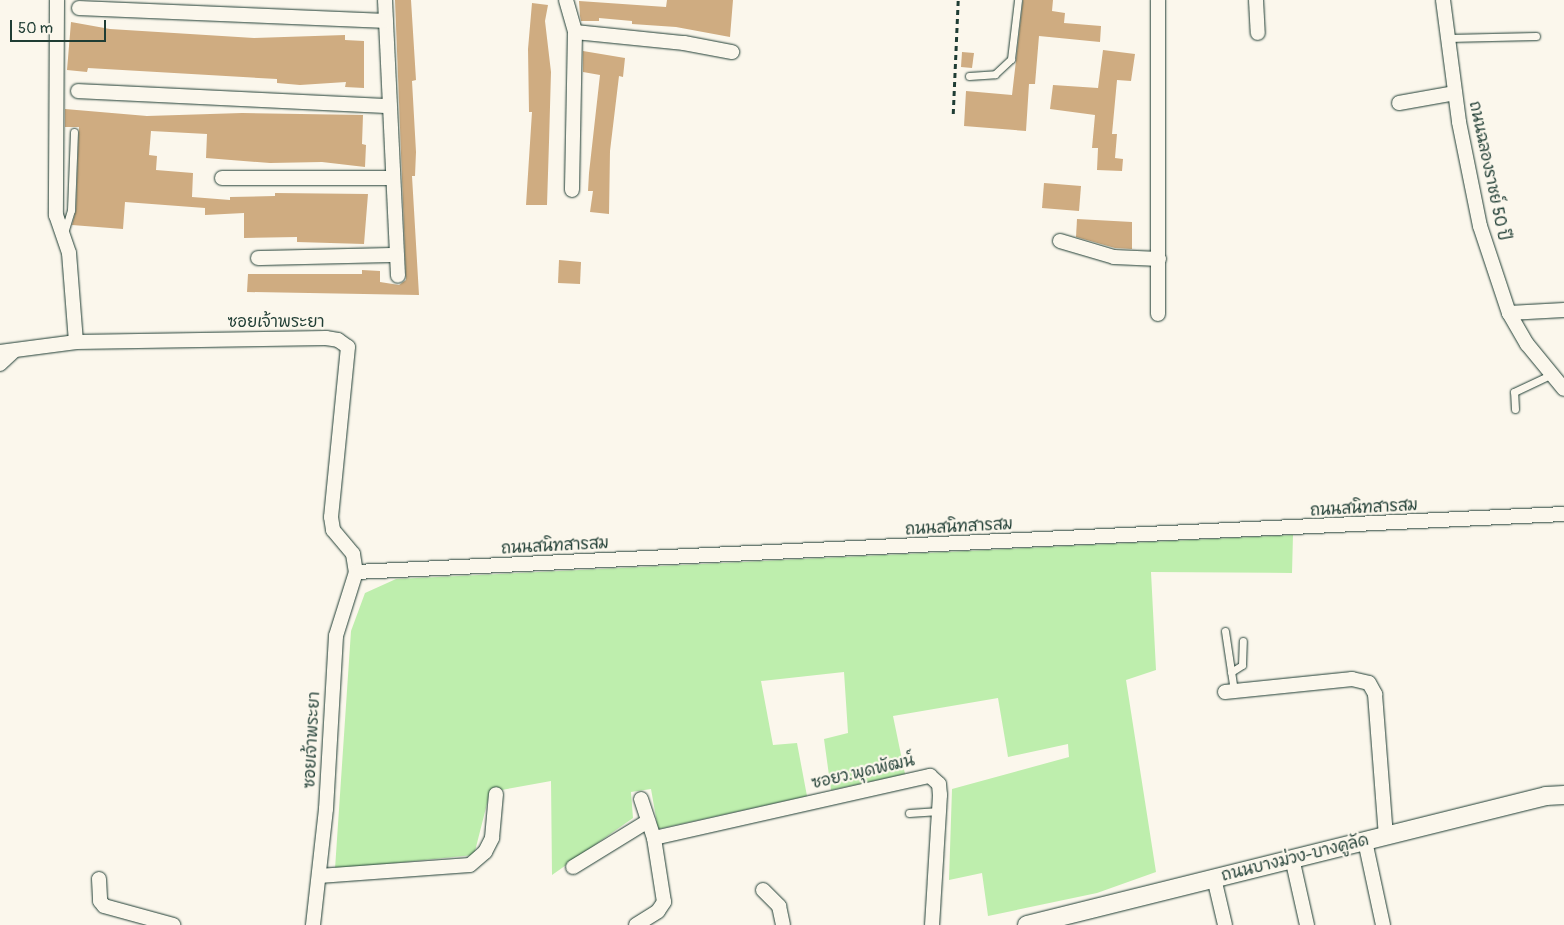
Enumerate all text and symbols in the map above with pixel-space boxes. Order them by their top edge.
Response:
scale bar [12,10,109,42]
text: 50 m [18,19,53,38]
street label: ถนนฉลองราชย์ 50 ปี [1465,99,1513,243]
street label: ซอยเจ้าพระยา [228,312,324,332]
street label: ถนนสนิทสารสม [1310,496,1418,520]
street label: ถนนสนิทสารสม [905,515,1013,539]
street label: ถนนสนิทสารสม [501,534,609,558]
street label: ซอยเจ้าพระยา [300,691,324,789]
street label: ซอยว.พุดพัฒน์ [810,751,916,793]
street label: ถนนบางม่วง-บางคูลัด [1219,830,1371,886]

